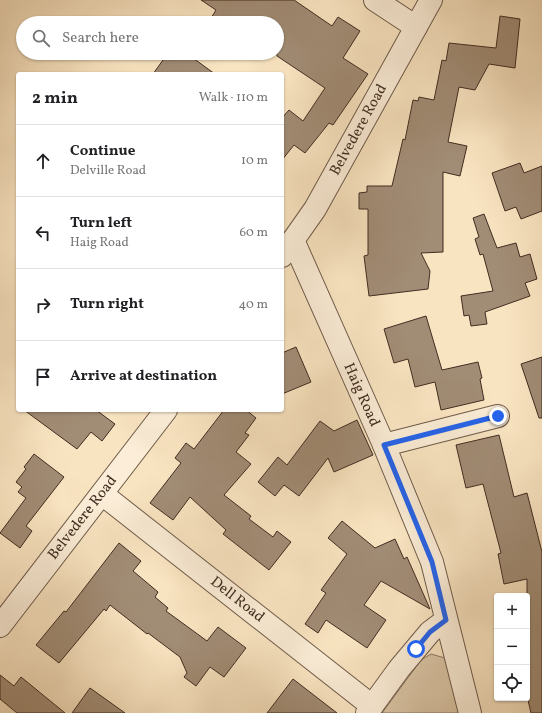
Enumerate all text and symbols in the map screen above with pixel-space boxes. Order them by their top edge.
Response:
search box [16,16,284,60]
icon: search [30,27,52,49]
text: Search here [62,28,139,49]
street label: Belvedere Road [325,80,393,180]
text: 2 min [32,87,78,110]
text: Walk · 110 m [199,89,268,107]
text: Continue [70,141,135,162]
icon: ahead [32,150,54,172]
text: 10 m [241,152,268,170]
text: Delville Road [70,162,146,180]
text: Turn left [70,213,132,234]
icon: left [32,222,54,244]
text: 60 m [240,224,268,242]
text: Haig Road [70,234,129,252]
icon: right [32,294,54,316]
text: Turn right [70,294,144,315]
text: 40 m [239,296,268,314]
street label: Haig Road [338,360,384,430]
icon: arrive [32,366,54,388]
text: Arrive at destination [70,366,217,387]
route end [489,407,507,425]
street label: Belvedere Road [43,471,123,565]
street label: Dell Road [205,572,269,628]
map controls [494,593,530,701]
button: + [494,593,530,629]
button: − [494,629,530,665]
route start [407,640,425,658]
button: locate [494,665,530,701]

